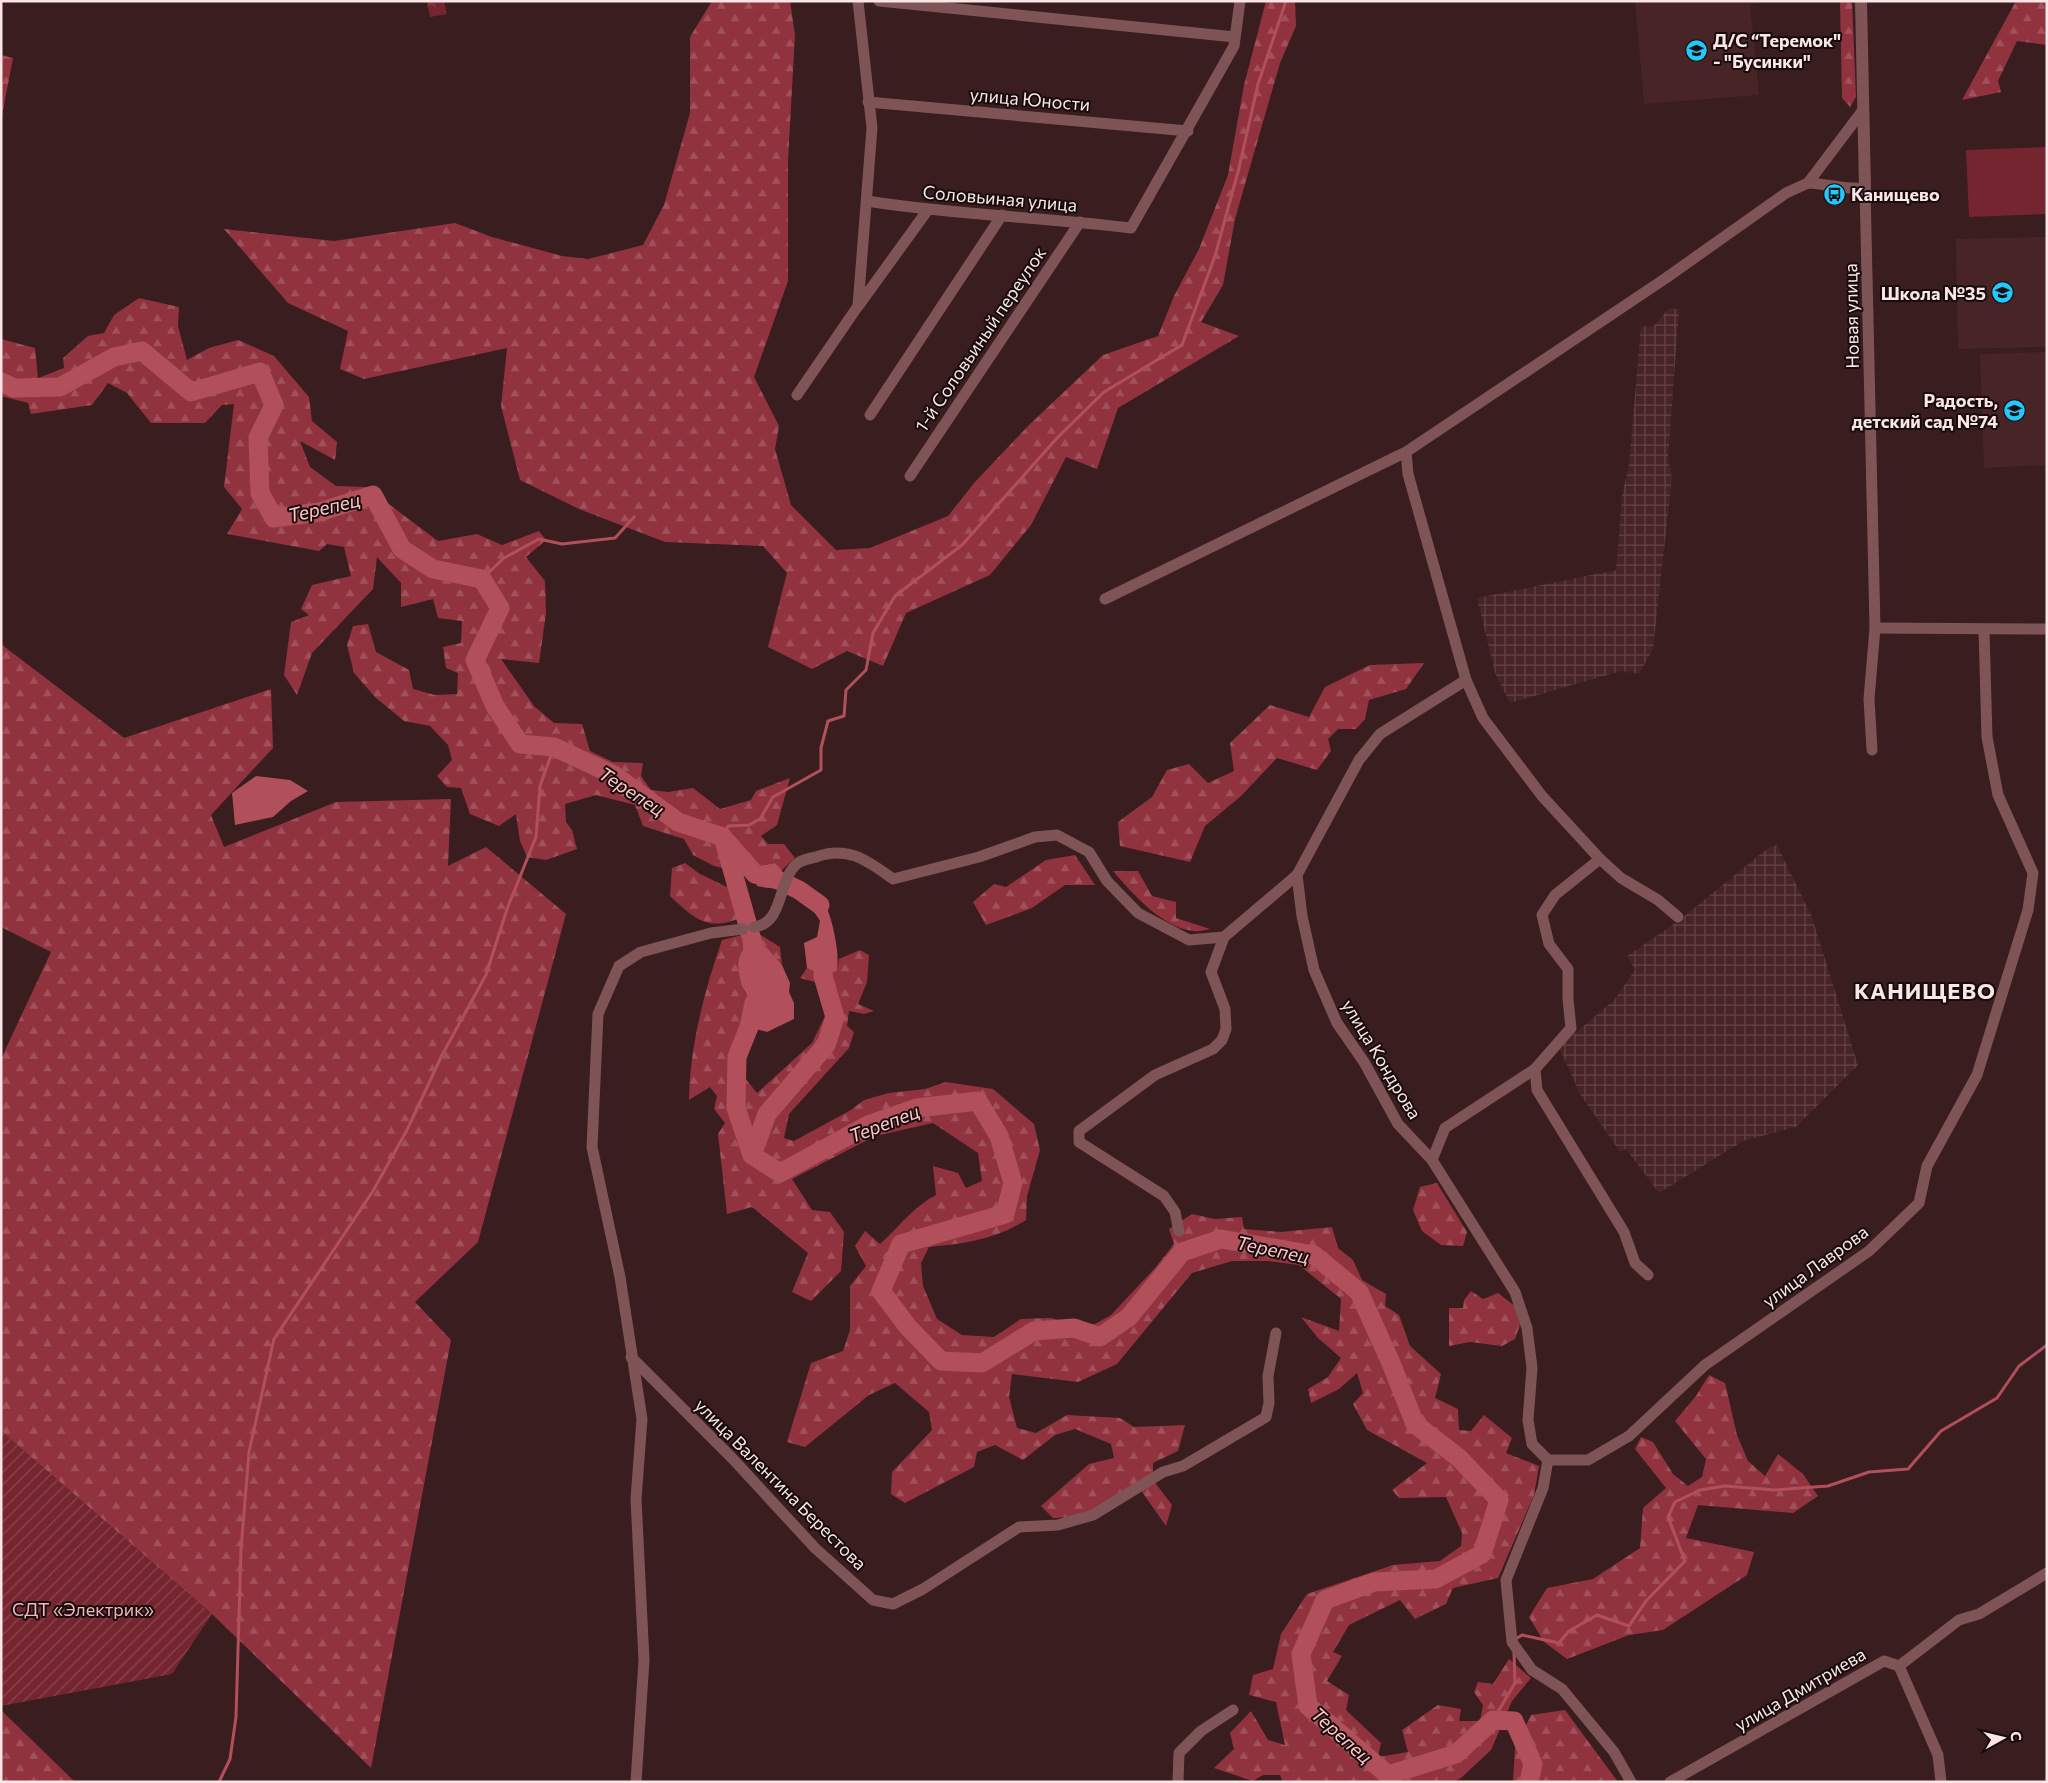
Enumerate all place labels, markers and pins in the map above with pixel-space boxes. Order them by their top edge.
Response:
place label: Д/С “Теремок" - "Бусинки" [1713,29,1841,72]
school or university icon: Д/С “Теремок" - "Бусинки" [1685,38,1709,62]
bus stop icon: Канищево [1823,182,1847,206]
place label: Канищево [1851,183,1940,205]
school or university icon: Школа №35 [1990,281,2014,305]
place label: Школа №35 [1881,282,1986,304]
place label: Радость, детский сад №74 [1852,389,1998,432]
school or university icon: Радость, детский сад №74 [2002,398,2026,422]

